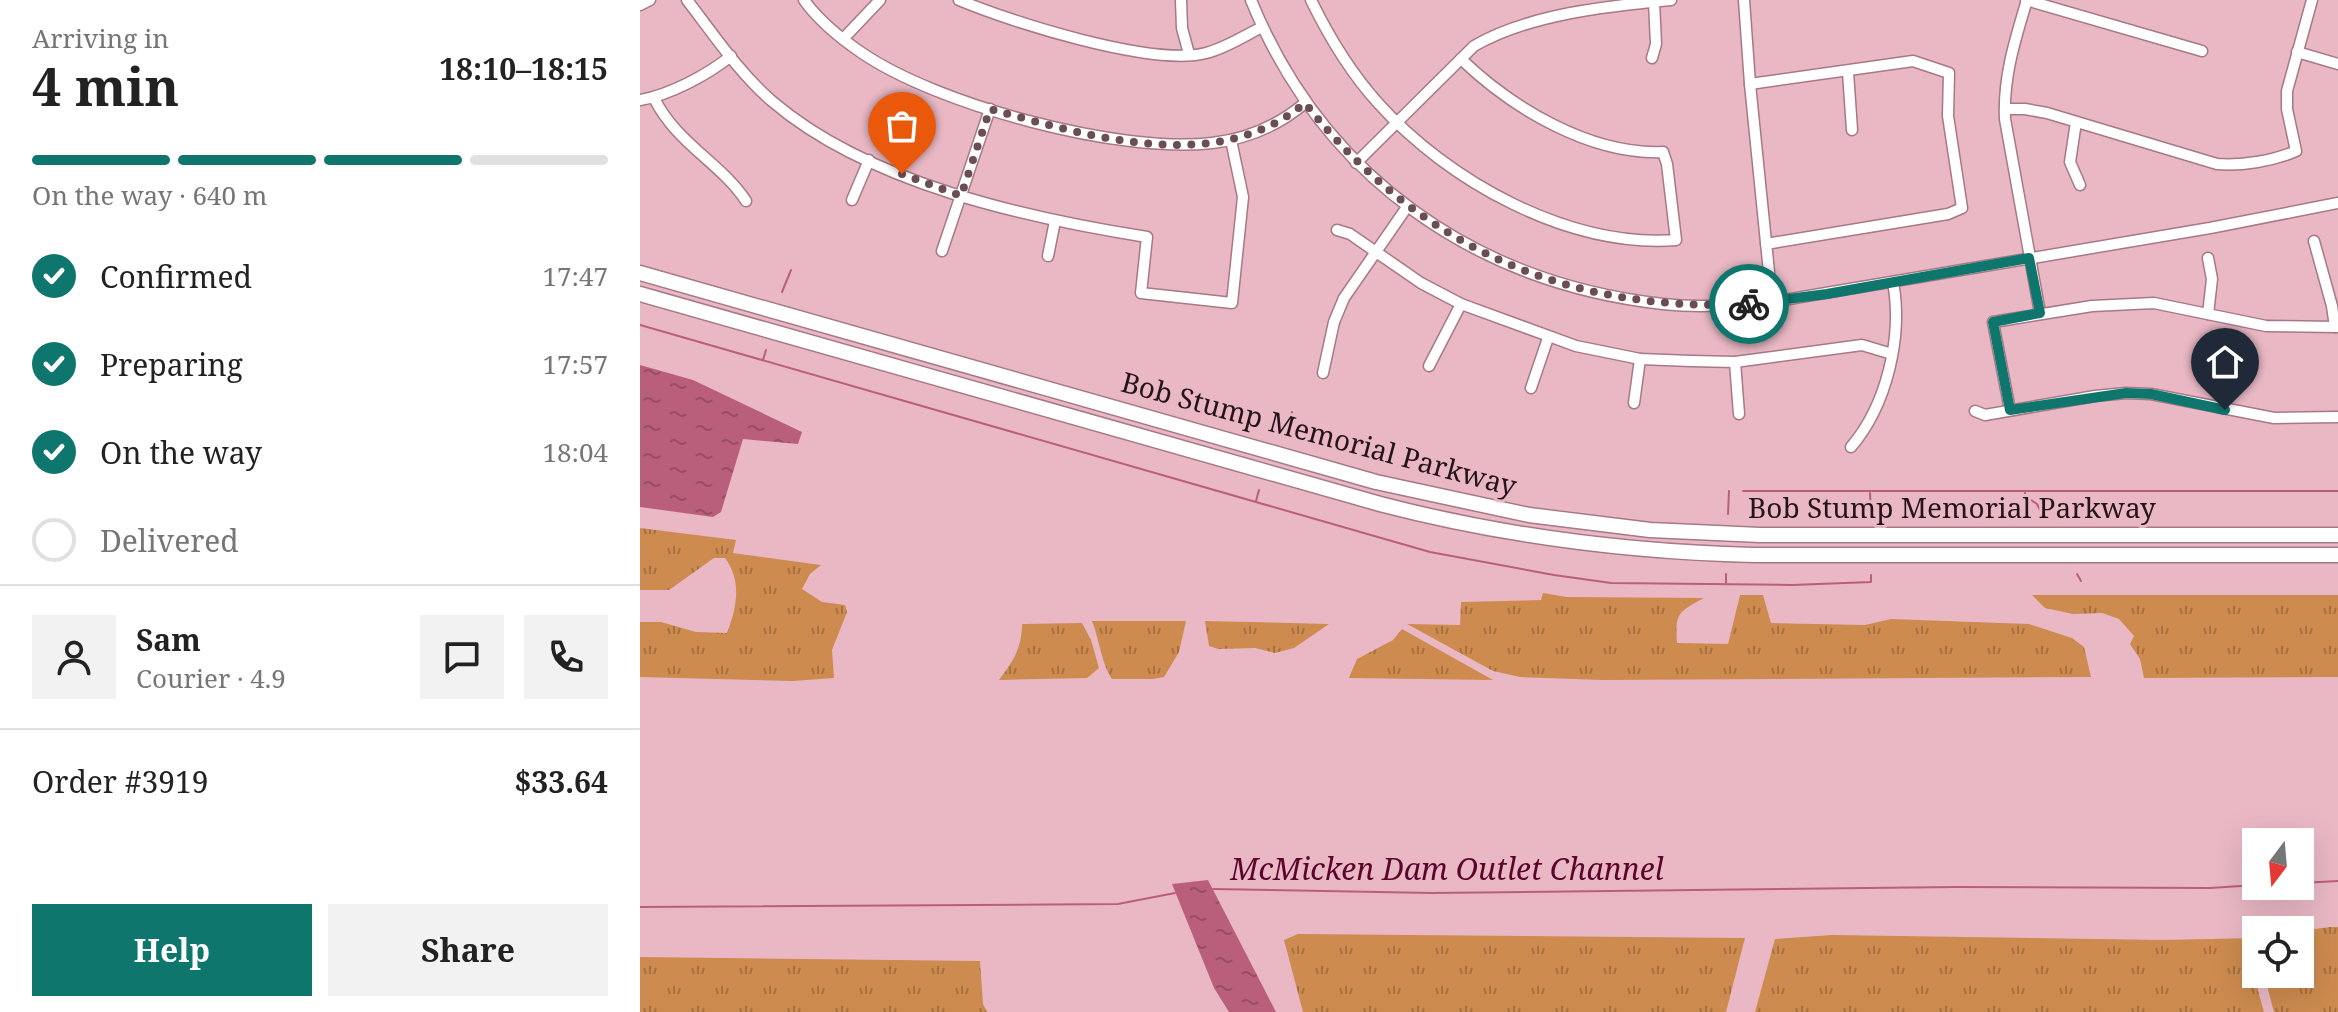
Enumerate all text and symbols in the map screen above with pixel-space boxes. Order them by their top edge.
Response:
text: Arriving in [32,20,169,56]
text: 18:10–18:15 [439,48,608,89]
text: 4 min [32,50,179,121]
pin [868,92,936,174]
icon: bag [880,104,924,148]
text: On the way · 640 m [32,177,267,213]
icon: check [32,254,76,298]
text: Confirmed [100,256,252,297]
text: 17:47 [542,258,608,294]
courier [1709,264,1789,344]
icon: bike [1727,282,1771,326]
pin [2191,328,2259,410]
icon: home [2203,340,2247,384]
icon: check [32,342,76,386]
text: Preparing [100,344,243,385]
text: 17:57 [542,346,608,382]
street label: Bob Stump Memorial Parkway [1117,362,1521,504]
icon: check [32,430,76,474]
text: On the way [100,432,262,473]
text: 18:04 [542,434,608,470]
street label: Bob Stump Memorial Parkway [1748,488,2156,526]
text: Delivered [100,520,239,561]
button: person [32,615,116,699]
button: chat [420,615,504,699]
button: phone [524,615,608,699]
text: Sam [136,619,201,660]
text: Courier · 4.9 [136,660,286,696]
text: Order #3919 [32,761,209,802]
text: $33.64 [514,761,608,802]
north arrow [2242,828,2314,900]
map controls [2242,828,2314,988]
water label: McMicken Dam Outlet Channel [1229,848,1664,889]
button: Help [32,904,312,996]
button: Share [328,904,608,996]
button: locate [2242,916,2314,988]

